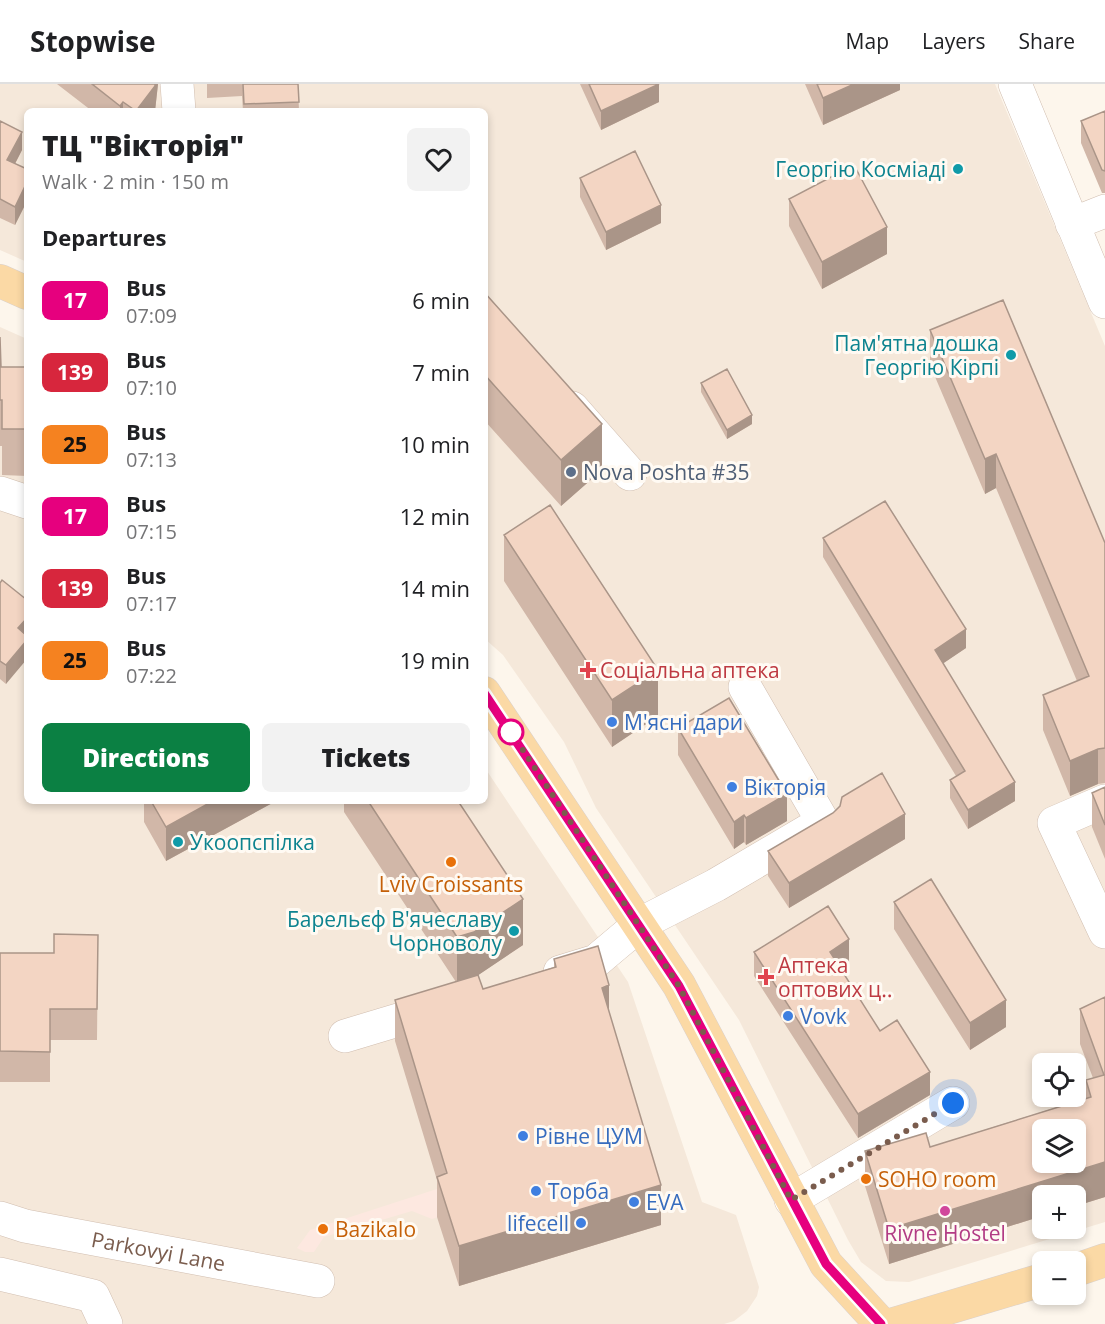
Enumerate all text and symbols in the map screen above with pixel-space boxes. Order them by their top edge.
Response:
text: Stopwise [30,22,156,60]
text: Map [846,27,889,55]
text: Layers [922,27,986,55]
text: Share [1019,27,1075,55]
text: ТЦ "Вікторія" [42,126,244,164]
button: heart [407,128,470,191]
place label: Георгію Косміаді [775,155,946,183]
marker: Георгію Косміаді [951,162,965,176]
text: Walk · 2 min · 150 m [42,168,229,195]
text: Departures [42,222,166,252]
text: Bus [126,272,166,302]
text: 6 min [412,285,470,315]
text: 17 [63,286,87,314]
text: 07:09 [126,302,177,329]
place label: Пам'ятна дошка Георгію Кірпі [834,329,999,381]
text: Bus [126,344,166,374]
marker: Пам'ятна дошка Георгію Кірпі [1004,348,1018,362]
text: 7 min [412,357,470,387]
text: 139 [57,358,93,386]
text: 07:10 [126,374,177,401]
text: Bus [126,416,166,446]
text: 10 min [400,429,470,459]
text: 25 [63,430,87,458]
text: 07:13 [126,446,177,473]
place label: Nova Poshta #35 [583,458,749,486]
marker: Nova Poshta #35 [564,465,578,479]
text: Bus [126,488,166,518]
text: 12 min [400,501,470,531]
text: 17 [63,502,87,530]
text: 07:15 [126,518,177,545]
text: Bus [126,560,166,590]
text: 14 min [400,573,470,603]
text: 139 [57,574,93,602]
text: 07:17 [126,590,177,617]
text: Bus [126,632,166,662]
text: 19 min [400,645,470,675]
text: 25 [63,646,87,674]
place label: Соціальна аптека [600,656,780,684]
text: 07:22 [126,662,177,689]
marker: Соціальна аптека [581,663,595,677]
place label: М'ясні дари [624,708,743,736]
marker: М'ясні дари [605,715,619,729]
unlabelled marker [498,719,524,745]
button: Directions [42,723,250,792]
button: Tickets [262,723,470,792]
place label: Вікторія [744,773,826,801]
marker: Вікторія [725,780,739,794]
place label: Укоопспілка [190,828,315,856]
marker: Укоопспілка [171,835,185,849]
marker: Lviv Croissants [444,855,458,869]
place label: Lviv Croissants [379,870,523,898]
place label: Барельєф В'ячеславу Чорноволу [287,905,502,957]
marker: Барельєф В'ячеславу Чорноволу [507,924,521,938]
place label: Аптека оптових ц‥ [778,951,892,1003]
marker: Аптека оптових ц‥ [759,970,773,984]
place label: Vovk [800,1002,847,1030]
marker: Vovk [781,1009,795,1023]
map controls [1032,1053,1086,1305]
button: locate [1032,1053,1086,1107]
your location [938,1088,968,1118]
button: layers [1032,1119,1086,1173]
place label: Рівне ЦУМ [535,1122,643,1150]
marker: Рівне ЦУМ [516,1129,530,1143]
place label: SOHO room [878,1165,996,1193]
marker: SOHO room [859,1172,873,1186]
place label: Торба [548,1177,609,1205]
marker: Торба [529,1184,543,1198]
button: + [1032,1185,1086,1239]
place label: EVA [646,1188,684,1216]
marker: EVA [627,1195,641,1209]
marker: Rivne Hostel [938,1204,952,1218]
place label: lifecell [507,1209,569,1237]
place label: Bazikalo [335,1215,416,1243]
marker: lifecell [574,1216,588,1230]
place label: Rivne Hostel [884,1219,1006,1247]
marker: Bazikalo [316,1222,330,1236]
street label: Parkovyi Lane [89,1225,228,1277]
button: − [1032,1251,1086,1305]

